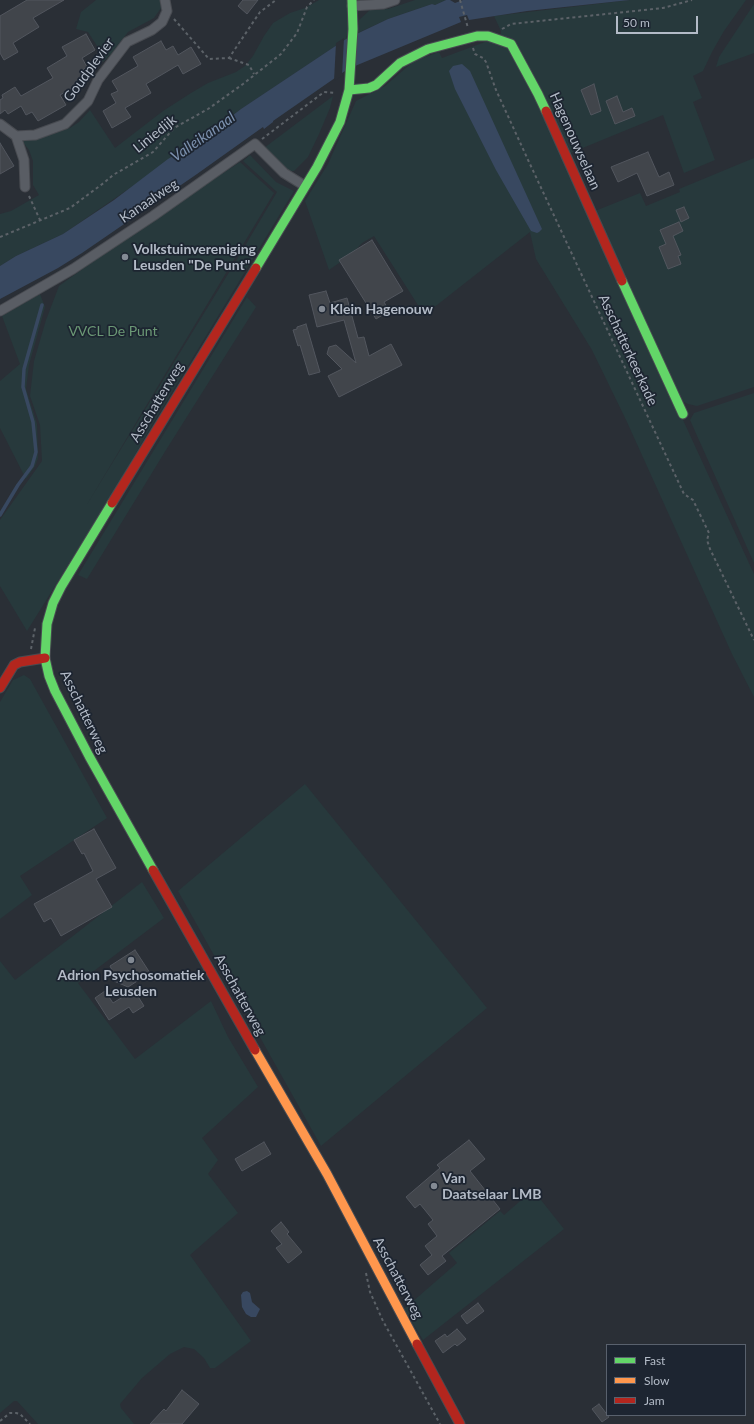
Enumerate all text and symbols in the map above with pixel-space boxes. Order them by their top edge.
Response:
scale bar [618,8,700,34]
text: 50 m [623,15,650,30]
street label: Goudplevier [60,35,118,105]
street label: Hagenouwselaan [546,90,604,192]
water label: Valleikanaal [167,108,239,166]
street label: Liniedijk [130,111,180,157]
street label: Kanaalweg [117,175,181,227]
place label: Volkstuinvereniging Leusden "De Punt" [133,241,256,274]
marker: Volkstuinvereniging Leusden "De Punt" [120,252,130,262]
street label: Asschatterkeerkade [595,292,661,408]
place label: Klein Hagenouw [330,301,433,317]
marker: Klein Hagenouw [317,304,327,314]
park label: VVCL De Punt [68,323,158,339]
street label: Asschatterweg [126,359,188,445]
street label: Asschatterweg [57,668,111,756]
street label: Asschatterweg [211,951,269,1039]
marker: Adrion Psychosomatiek Leusden [126,955,136,965]
place label: Adrion Psychosomatiek Leusden [58,967,204,1000]
place label: Van Daatselaar LMB [442,1170,541,1202]
marker: Van Daatselaar LMB [429,1181,439,1191]
street label: Asschatterweg [369,1234,427,1322]
legend [606,1344,746,1416]
text: Fast [644,1353,665,1368]
text: Slow [644,1373,669,1388]
text: Jam [644,1393,665,1408]

